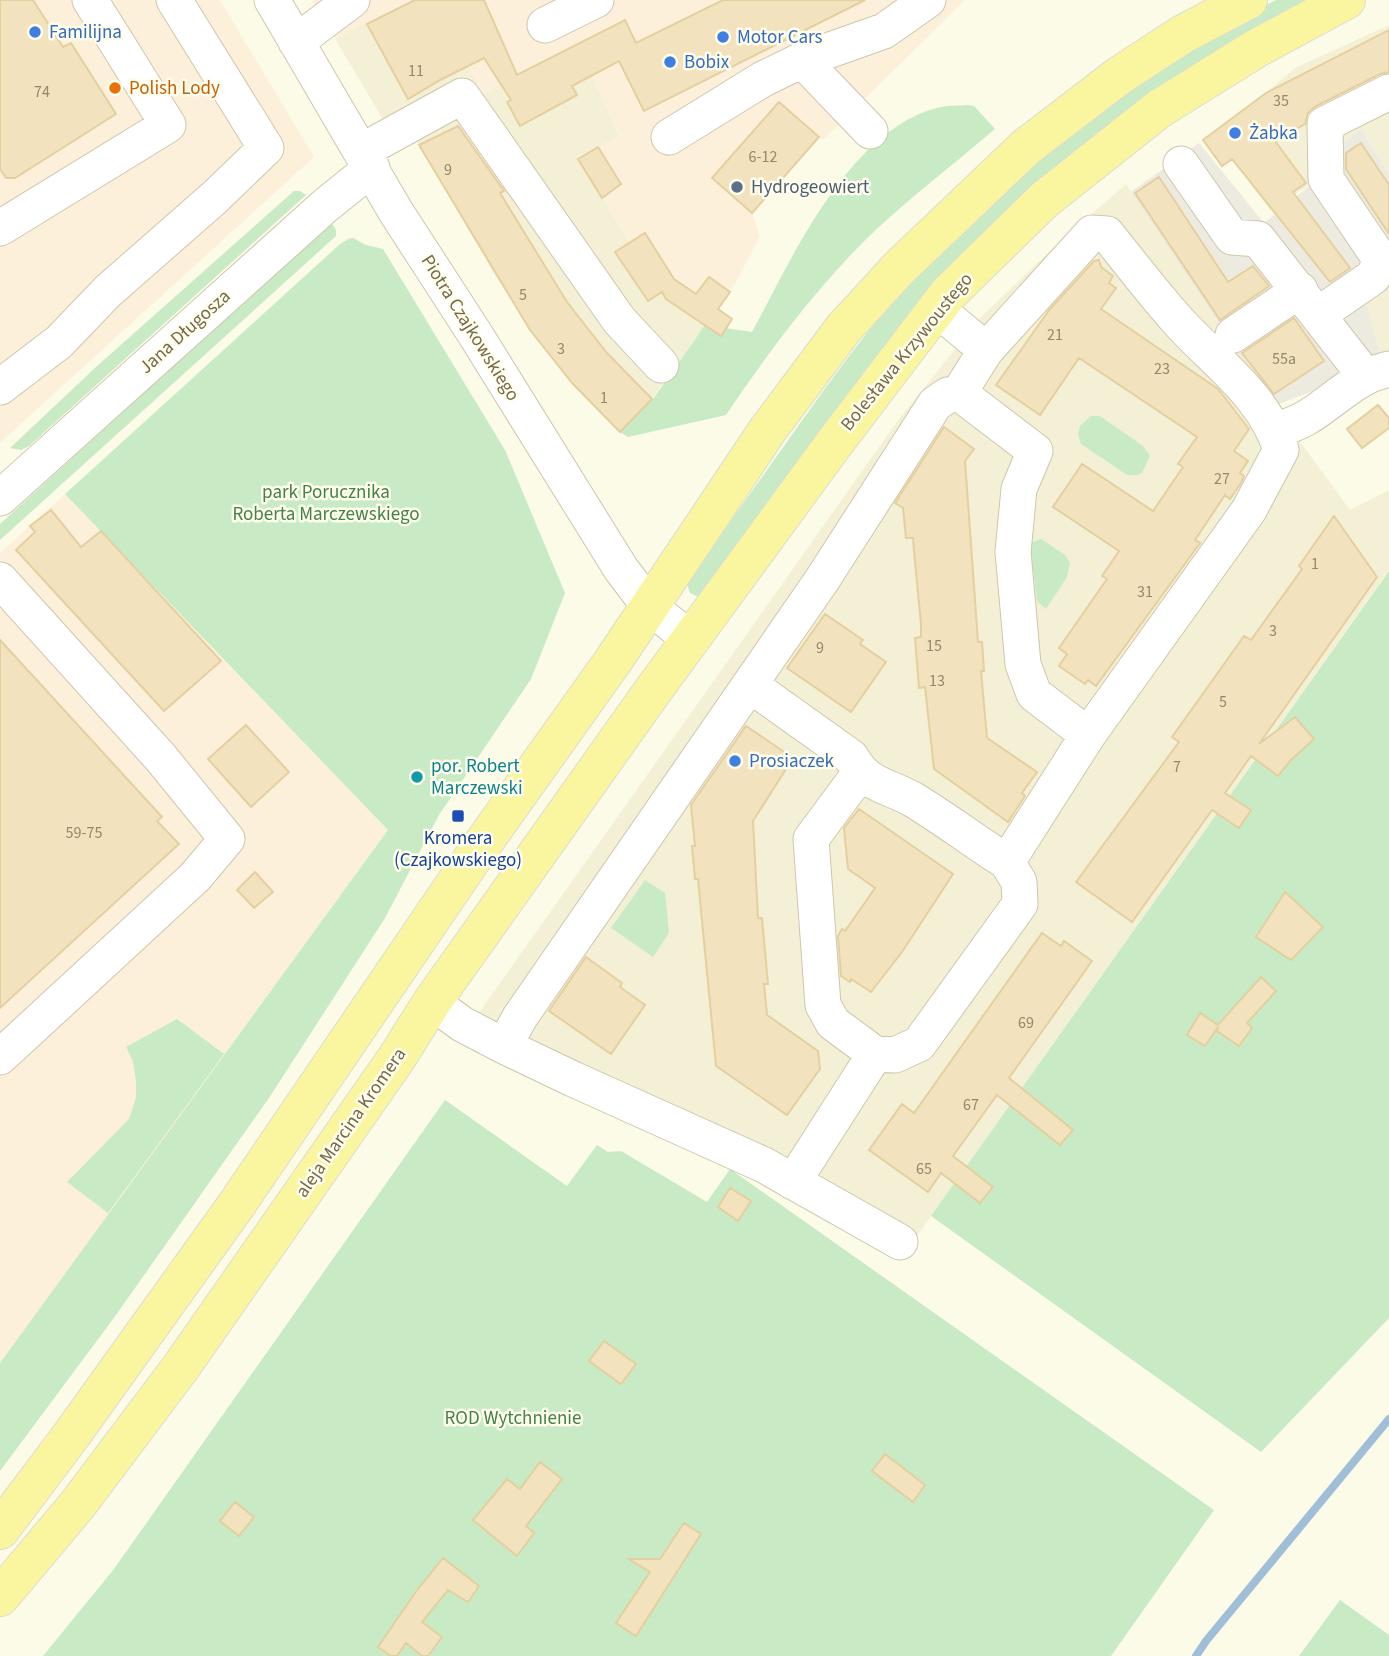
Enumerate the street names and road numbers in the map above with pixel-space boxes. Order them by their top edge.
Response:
street label: Piotra Czajkowskiego [414,250,526,406]
street label: Bolesława Krzywoustego [835,267,979,437]
street label: Jana Długosza [133,284,237,380]
street label: aleja Marcina Kromera [289,1043,413,1203]

